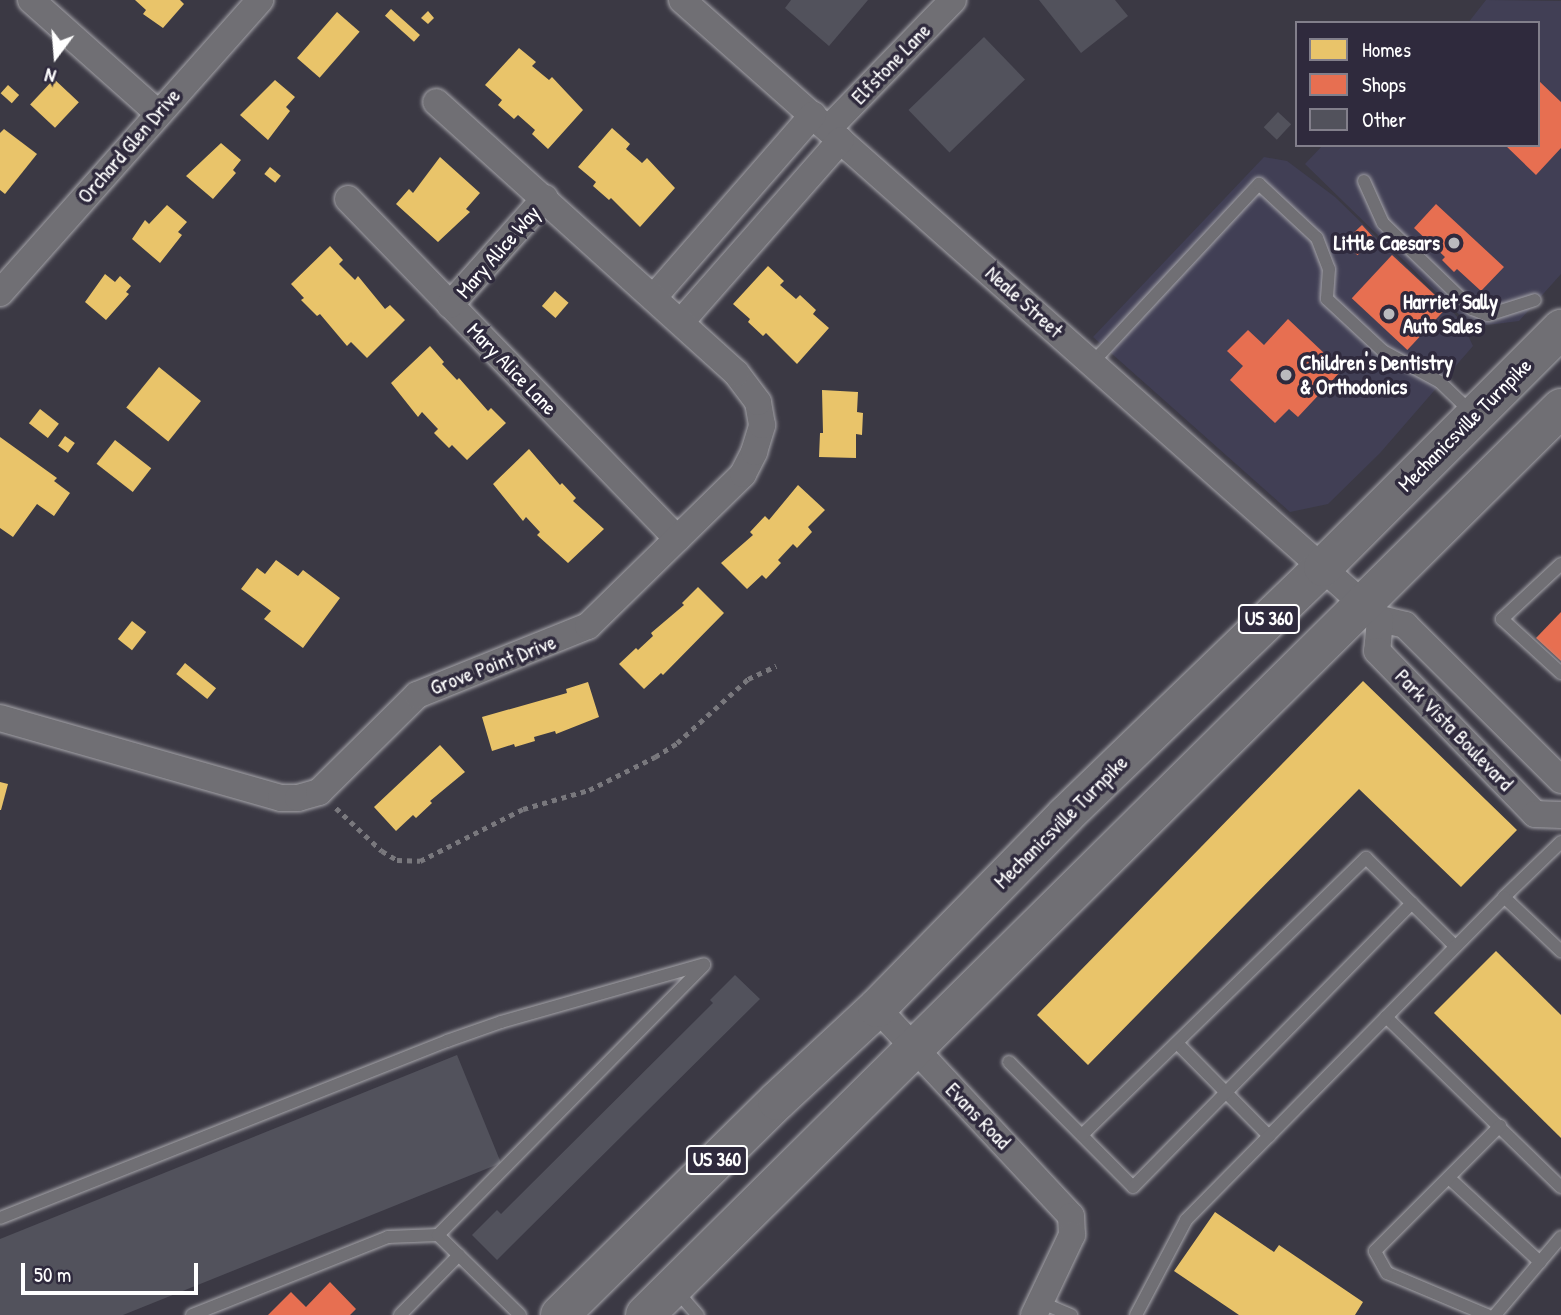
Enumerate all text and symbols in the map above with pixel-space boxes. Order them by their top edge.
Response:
street label: Elfstone Lane [846,18,936,110]
north arrow [21,21,91,91]
legend [1295,21,1540,147]
text: Homes [1362,35,1411,64]
text: N [42,62,59,90]
text: Shops [1362,70,1406,99]
street label: Orchard Glen Drive [72,83,186,209]
text: Other [1362,105,1406,134]
street label: Mary Alice Way [451,201,545,303]
place label: Little Caesars [1334,230,1440,256]
marker: Little Caesars [1446,235,1462,251]
street label: Neale Street [980,261,1068,343]
place label: Harriet Sally Auto Sales [1403,289,1498,339]
marker: Harriet Sally Auto Sales [1381,306,1397,322]
street label: Mary Alice Lane [462,318,562,420]
place label: Children's Dentistry & Orthodonics [1300,350,1453,400]
street label: Mechanicsville Turnpike [1393,353,1537,497]
marker: Children's Dentistry & Orthodonics [1278,367,1294,383]
road number: US 360 [1238,604,1300,634]
street label: Grove Point Drive [427,629,559,701]
street label: Park Vista Boulevard [1390,664,1518,796]
street label: Mechanicsville Turnpike [989,750,1133,894]
street label: Evans Road [940,1077,1016,1155]
road number: US 360 [686,1144,748,1176]
scale bar [24,1248,201,1292]
text: 50 m [34,1260,71,1289]

